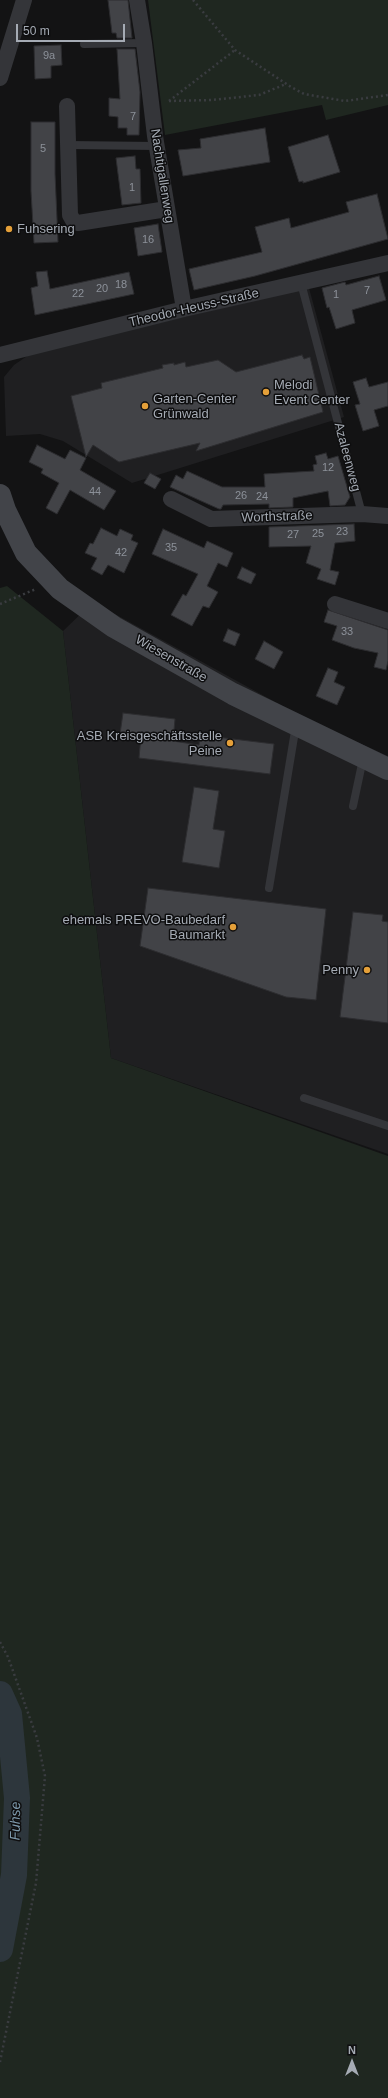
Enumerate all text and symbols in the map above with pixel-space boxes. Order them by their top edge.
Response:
scale bar [18,16,127,42]
text: 50 m [23,24,50,38]
house number: 9a [43,49,55,63]
house number: 7 [130,110,136,124]
street label: Nachtigallenweg [147,128,177,224]
house number: 5 [40,142,46,156]
house number: 1 [129,181,135,195]
place label: Fuhsering [17,221,75,237]
marker: Fuhsering [4,224,14,234]
house number: 16 [142,233,154,247]
house number: 18 [115,278,127,292]
house number: 20 [96,282,108,296]
house number: 7 [364,284,370,298]
street label: Theodor-Heuss-Straße [127,285,261,331]
house number: 22 [72,287,84,301]
house number: 1 [333,288,339,302]
place label: Melodi Event Center [274,377,350,408]
marker: Melodi Event Center [261,387,271,397]
place label: Garten-Center Grünwald [153,391,236,422]
marker: Garten-Center Grünwald [140,401,150,411]
street label: Azaleenweg [330,421,364,493]
house number: 12 [322,461,334,475]
house number: 44 [89,485,101,499]
house number: 26 [235,489,247,503]
house number: 24 [256,490,268,504]
street label: Worthstraße [241,508,313,526]
house number: 23 [336,525,348,539]
house number: 25 [312,527,324,541]
house number: 27 [287,528,299,542]
house number: 35 [165,541,177,555]
house number: 42 [115,546,127,560]
house number: 33 [341,625,353,639]
street label: Wiesenstraße [132,632,210,686]
place label: ASB Kreisgeschäftsstelle Peine [77,728,222,759]
marker: ASB Kreisgeschäftsstelle Peine [225,738,235,748]
place label: ehemals PREVO-Baubedarf Baumarkt [62,912,225,943]
marker: ehemals PREVO-Baubedarf Baumarkt [228,922,238,932]
place label: Penny [322,962,359,978]
marker: Penny [362,965,372,975]
water label: Fuhse [7,1801,25,1841]
north arrow [332,2042,372,2082]
text: N [348,2044,356,2056]

